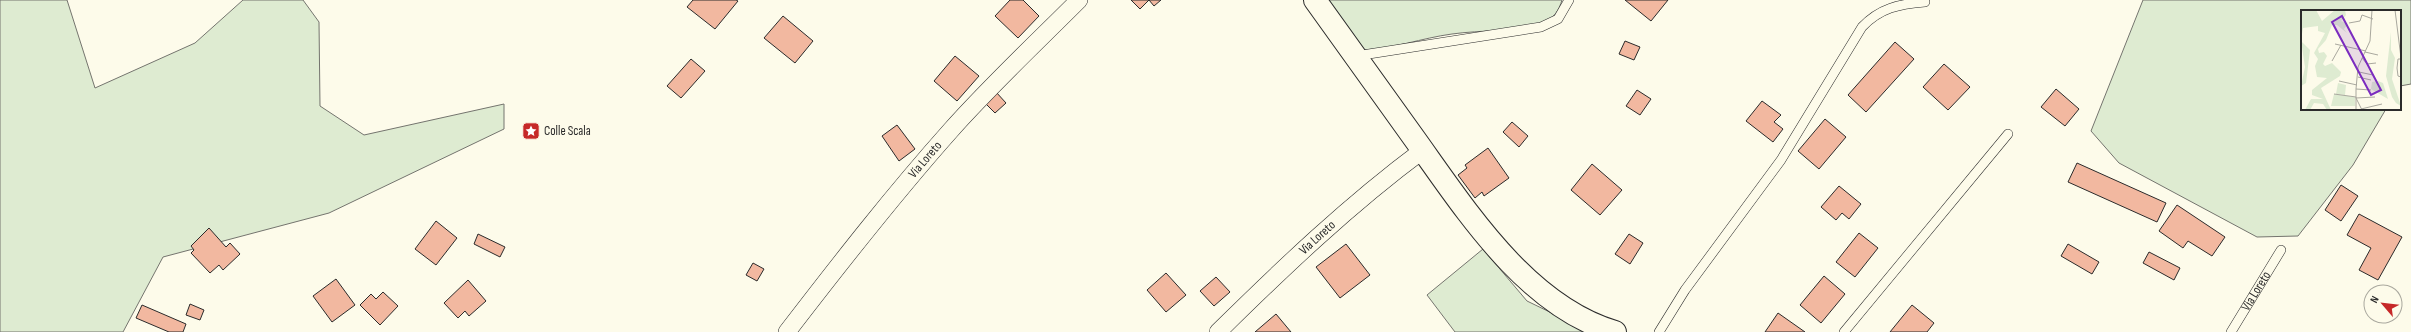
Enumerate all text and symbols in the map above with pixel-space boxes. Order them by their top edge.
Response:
inset map [2301,10,2401,110]
place icon: Colle Scala [521,121,541,141]
place label: Colle Scala [544,123,591,139]
street label: Via Loreto [905,138,945,181]
street label: Via Loreto [1296,217,1339,258]
street label: Via Loreto [2238,268,2274,314]
north arrow [2363,284,2403,324]
text: N [2367,294,2382,305]

